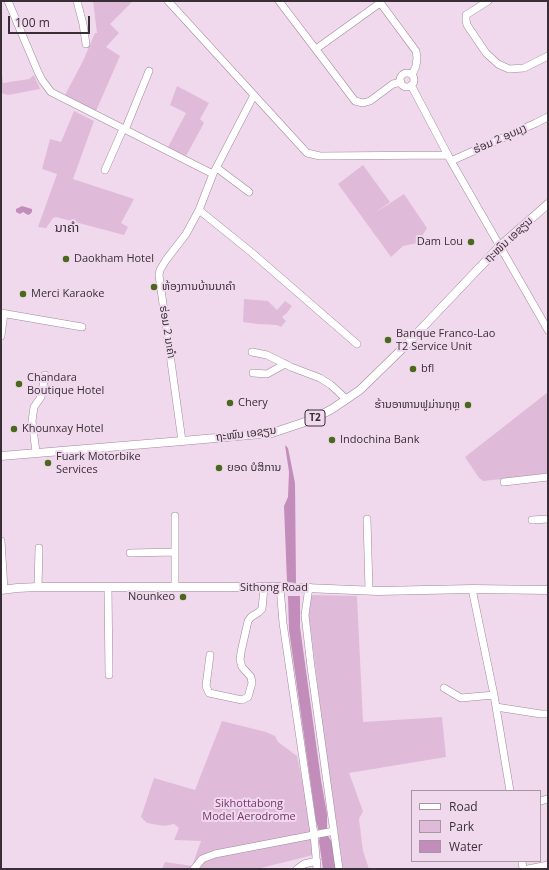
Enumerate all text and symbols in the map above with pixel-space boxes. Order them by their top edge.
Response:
scale bar [10,8,92,34]
text: 100 m [15,14,50,31]
street label: ຮ່ອມ 2 ອຸບມຸງ [471,121,529,157]
street label: ຖະໜົນ ເອຊຽນ [482,214,536,266]
district label: ນາຄຳ [55,220,79,236]
place label: Dam Lou [417,235,463,249]
marker: Dam Lou [466,237,476,247]
place label: Daokham Hotel [74,252,154,266]
marker: Daokham Hotel [61,254,71,264]
place label: ຫ້ອງການບ້ານນາຄໍາ [162,280,236,294]
marker: ຫ້ອງການບ້ານນາຄໍາ [149,282,159,292]
place label: Merci Karaoke [31,287,104,301]
marker: Merci Karaoke [18,289,28,299]
street label: ຮ່ອມ 2 ນາຄຳ [156,305,178,359]
place label: Banque Franco-Lao T2 Service Unit [396,327,495,353]
marker: Banque Franco-Lao T2 Service Unit [383,335,393,345]
place label: bfl [421,362,434,376]
marker: bfl [408,364,418,374]
place label: Chandara Boutique Hotel [27,371,104,397]
marker: Chandara Boutique Hotel [14,379,24,389]
place label: Chery [238,396,268,410]
marker: Chery [225,398,235,408]
place label: ຮ້ານອາຫານຟູມ່ານຖຫຼ [375,398,460,412]
marker: ຮ້ານອາຫານຟູມ່ານຖຫຼ [463,400,473,410]
road number: T2 [305,410,325,426]
place label: Khounxay Hotel [22,422,103,436]
marker: Khounxay Hotel [9,424,19,434]
street label: ຖະໜົນ ເອຊຽນ [215,424,277,444]
place label: Indochina Bank [340,433,419,447]
marker: Indochina Bank [327,435,337,445]
place label: Fuark Motorbike Services [56,450,141,476]
marker: Fuark Motorbike Services [43,458,53,468]
place label: ຍອດ ບໍສິການ [227,461,281,475]
marker: ຍອດ ບໍສິການ [214,463,224,473]
street label: Sithong Road [240,581,308,595]
place label: Nounkeo [128,590,175,604]
marker: Nounkeo [178,592,188,602]
legend [411,790,541,862]
park label: Sikhottabong Model Aerodrome [202,797,296,823]
text: Road [449,798,478,815]
text: Park [449,818,474,835]
text: Water [449,838,483,855]

